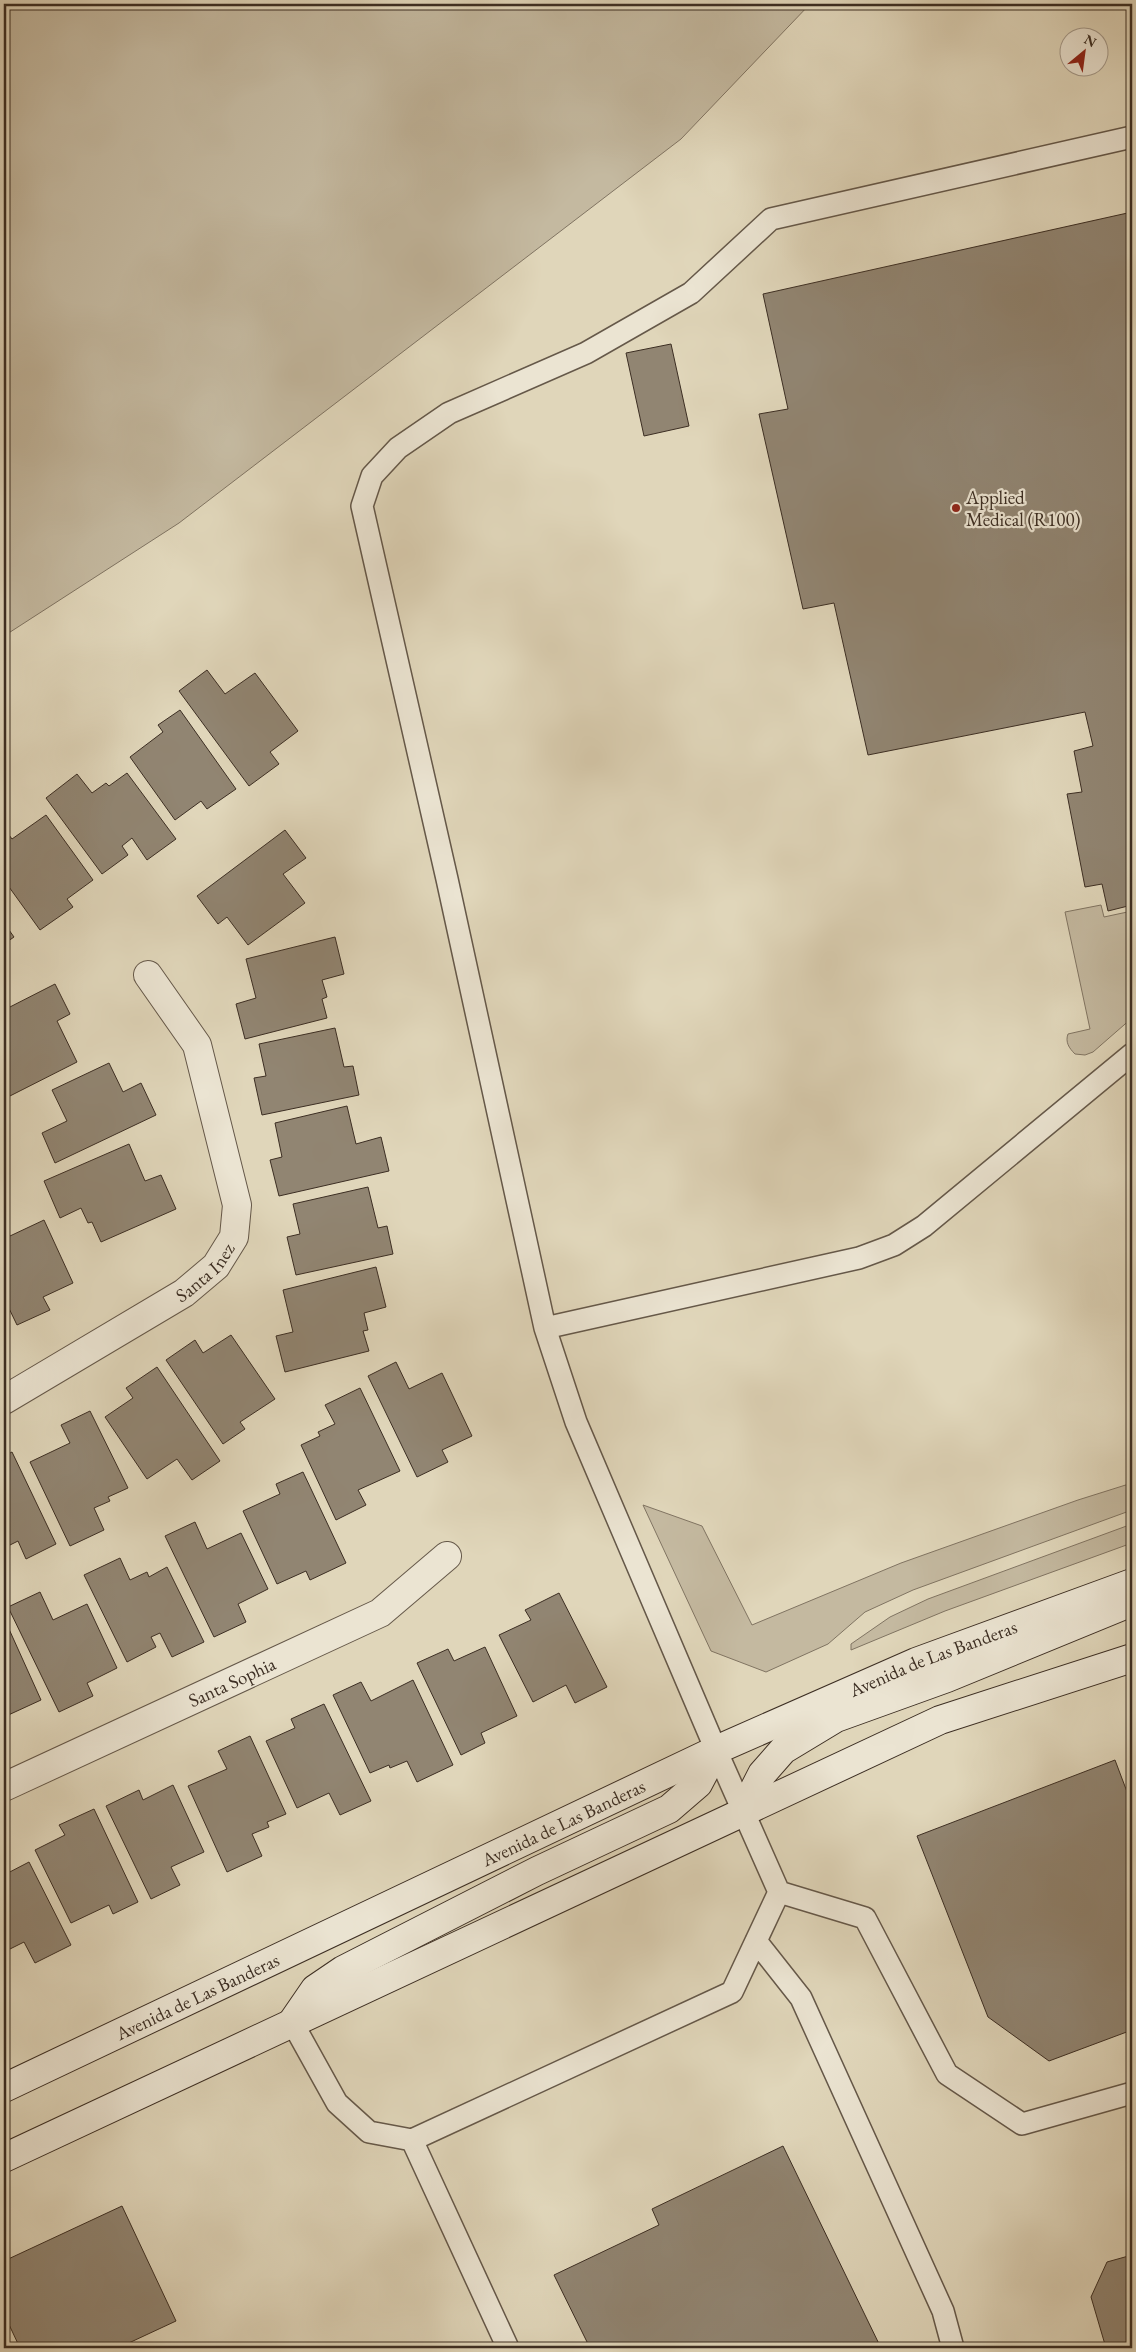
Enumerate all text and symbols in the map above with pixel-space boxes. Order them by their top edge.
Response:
north arrow [1058,28,1108,78]
text: N [1081,30,1100,52]
place label: Applied Medical (R100) [965,485,1081,532]
marker: Applied Medical (R100) [950,502,962,514]
street label: Santa Inez [171,1237,240,1308]
street label: Avenida de Las Banderas [844,1614,1020,1703]
street label: Santa Sophia [184,1650,280,1713]
street label: Avenida de Las Banderas [476,1773,649,1872]
street label: Avenida de Las Banderas [111,1947,283,2046]

